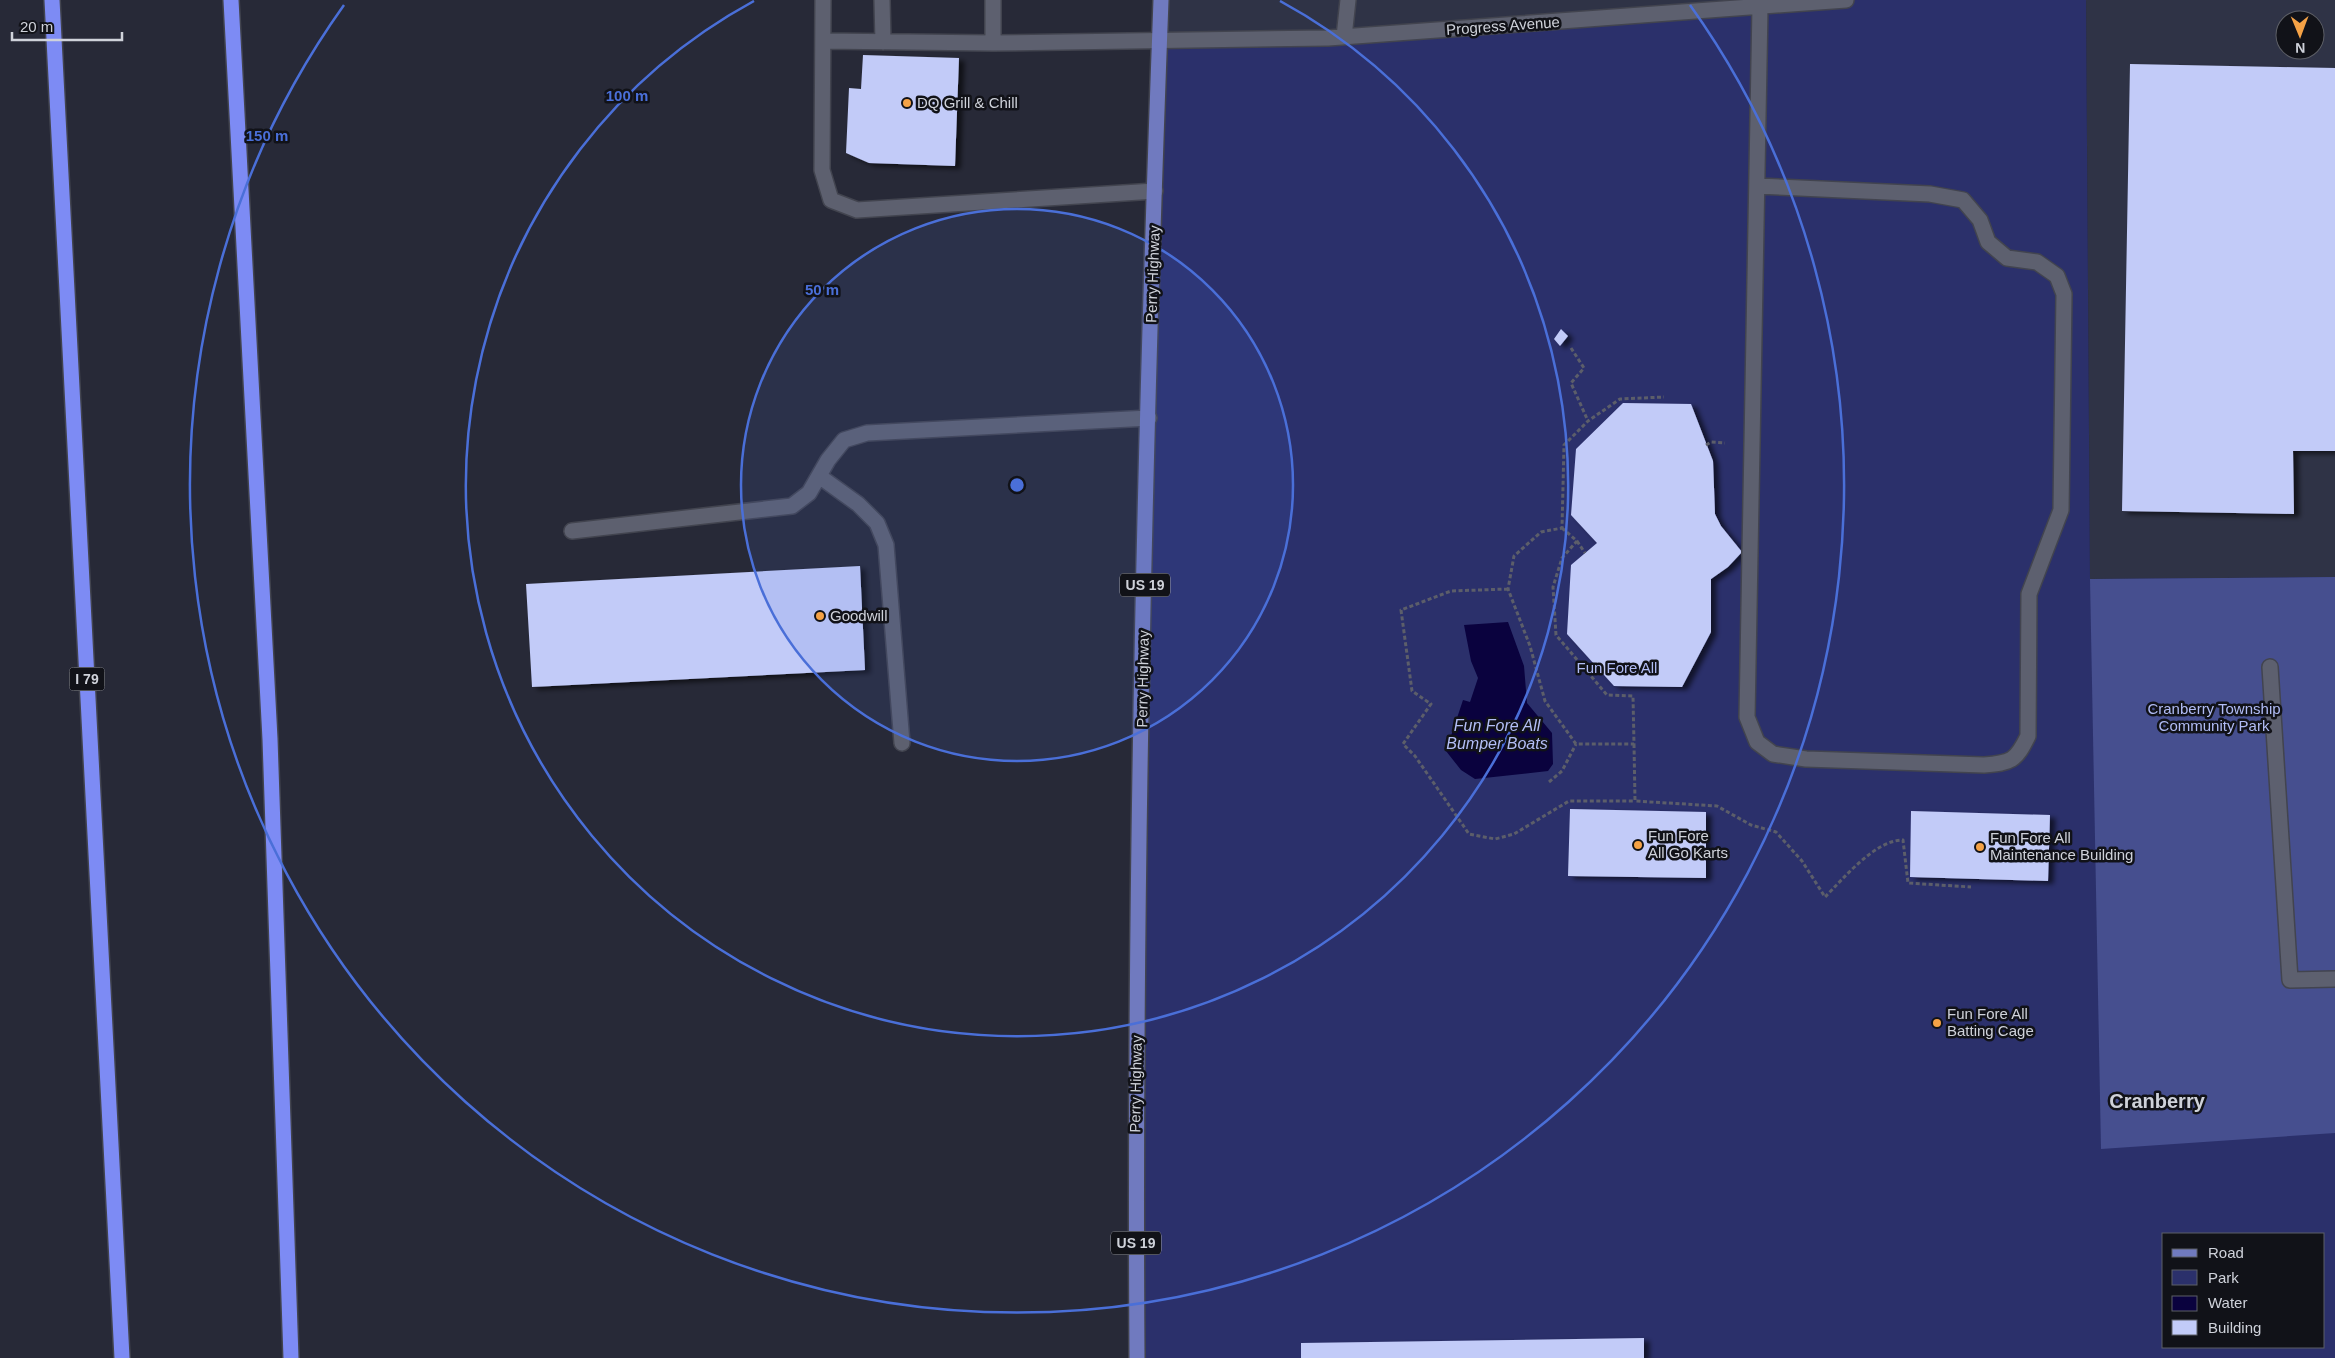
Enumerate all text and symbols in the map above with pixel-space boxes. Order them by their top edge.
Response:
scale bar [12,10,122,42]
north arrow [2275,10,2325,60]
street label: Progress Avenue [1446,13,1560,38]
text: 20 m [20,18,53,35]
text: N [2295,40,2305,56]
text: 100 m [606,87,648,104]
place label: DQ Grill & Chill [917,94,1018,111]
marker: DQ Grill & Chill [901,97,913,109]
text: 150 m [246,127,288,144]
street label: Perry Highway [1142,224,1163,323]
text: 50 m [805,281,839,298]
centre of rings [1008,476,1026,494]
road number: US 19 [1120,574,1170,596]
place label: Goodwill [830,607,888,624]
marker: Goodwill [814,610,826,622]
street label: Perry Highway [1133,630,1152,728]
park label: Fun Fore All [1577,659,1657,676]
road number: I 79 [70,668,104,691]
park label: Cranberry Township Community Park [2147,700,2281,734]
water label: Fun Fore All Bumper Boats [1446,717,1548,752]
place label: Fun Fore All Go Karts [1648,827,1728,861]
place label: Fun Fore All Maintenance Building [1990,829,2133,863]
marker: Fun Fore All Go Karts [1632,839,1644,851]
marker: Fun Fore All Maintenance Building [1974,841,1986,853]
place label: Fun Fore All Batting Cage [1947,1005,2034,1039]
marker: Fun Fore All Batting Cage [1931,1017,1943,1029]
street label: Perry Highway [1126,1035,1145,1133]
district label: Cranberry [2109,1090,2206,1112]
road number: US 19 [1111,1232,1161,1254]
legend [2162,1233,2325,1348]
text: Road [2208,1244,2244,1261]
text: Park [2208,1269,2239,1286]
text: Water [2208,1294,2247,1311]
text: Building [2208,1319,2261,1336]

